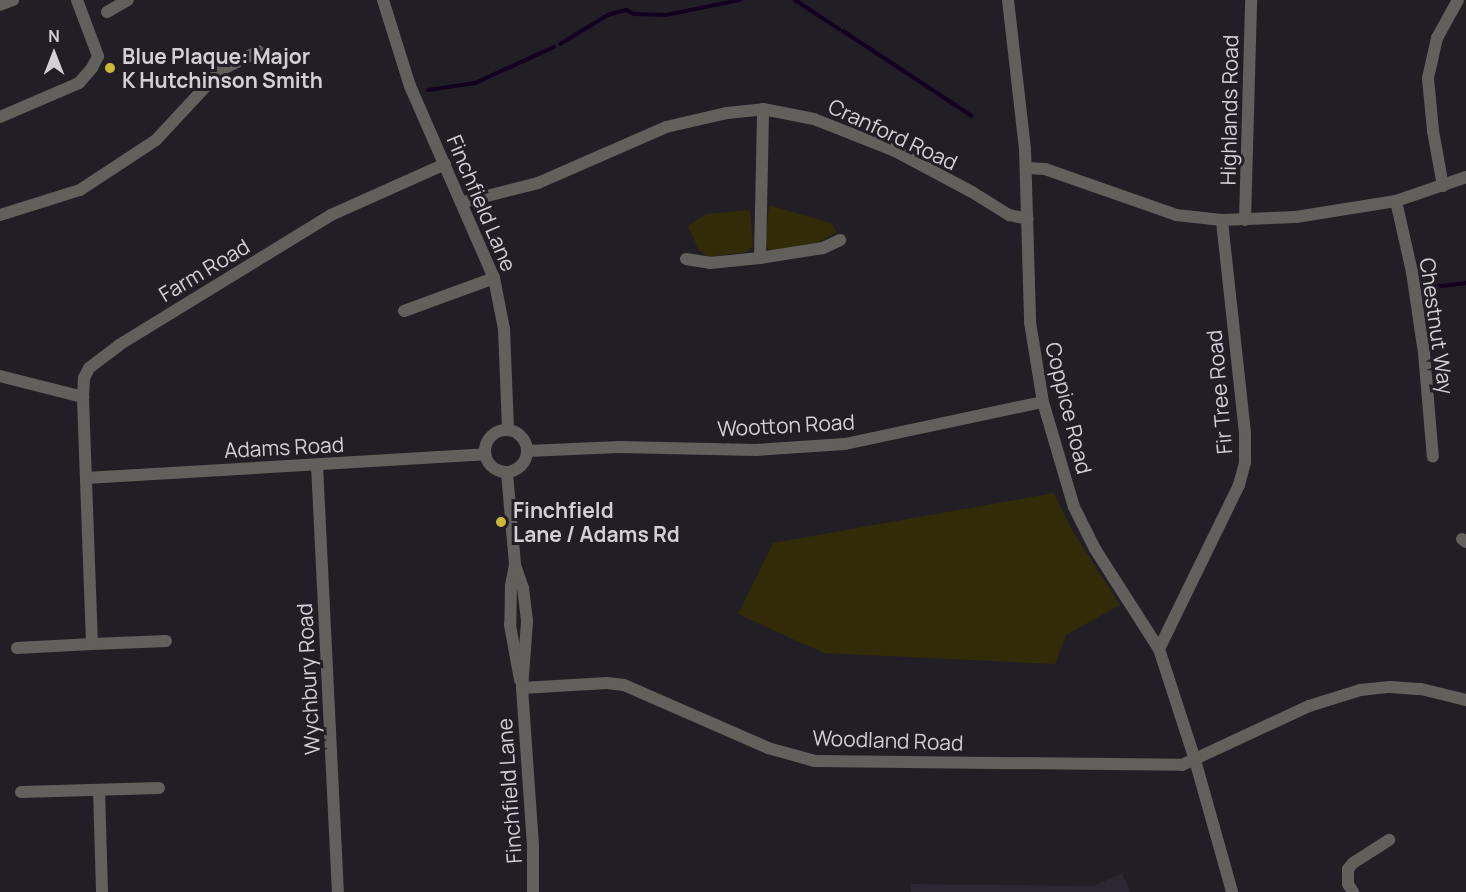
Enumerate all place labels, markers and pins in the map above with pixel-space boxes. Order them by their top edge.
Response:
place label: Blue Plaque: Major K Hutchinson Smith [122,43,323,93]
marker: Blue Plaque: Major K Hutchinson Smith [103,61,117,75]
place label: Finchfield Lane / Adams Rd [513,497,680,547]
marker: Finchfield Lane / Adams Rd [494,515,508,529]

